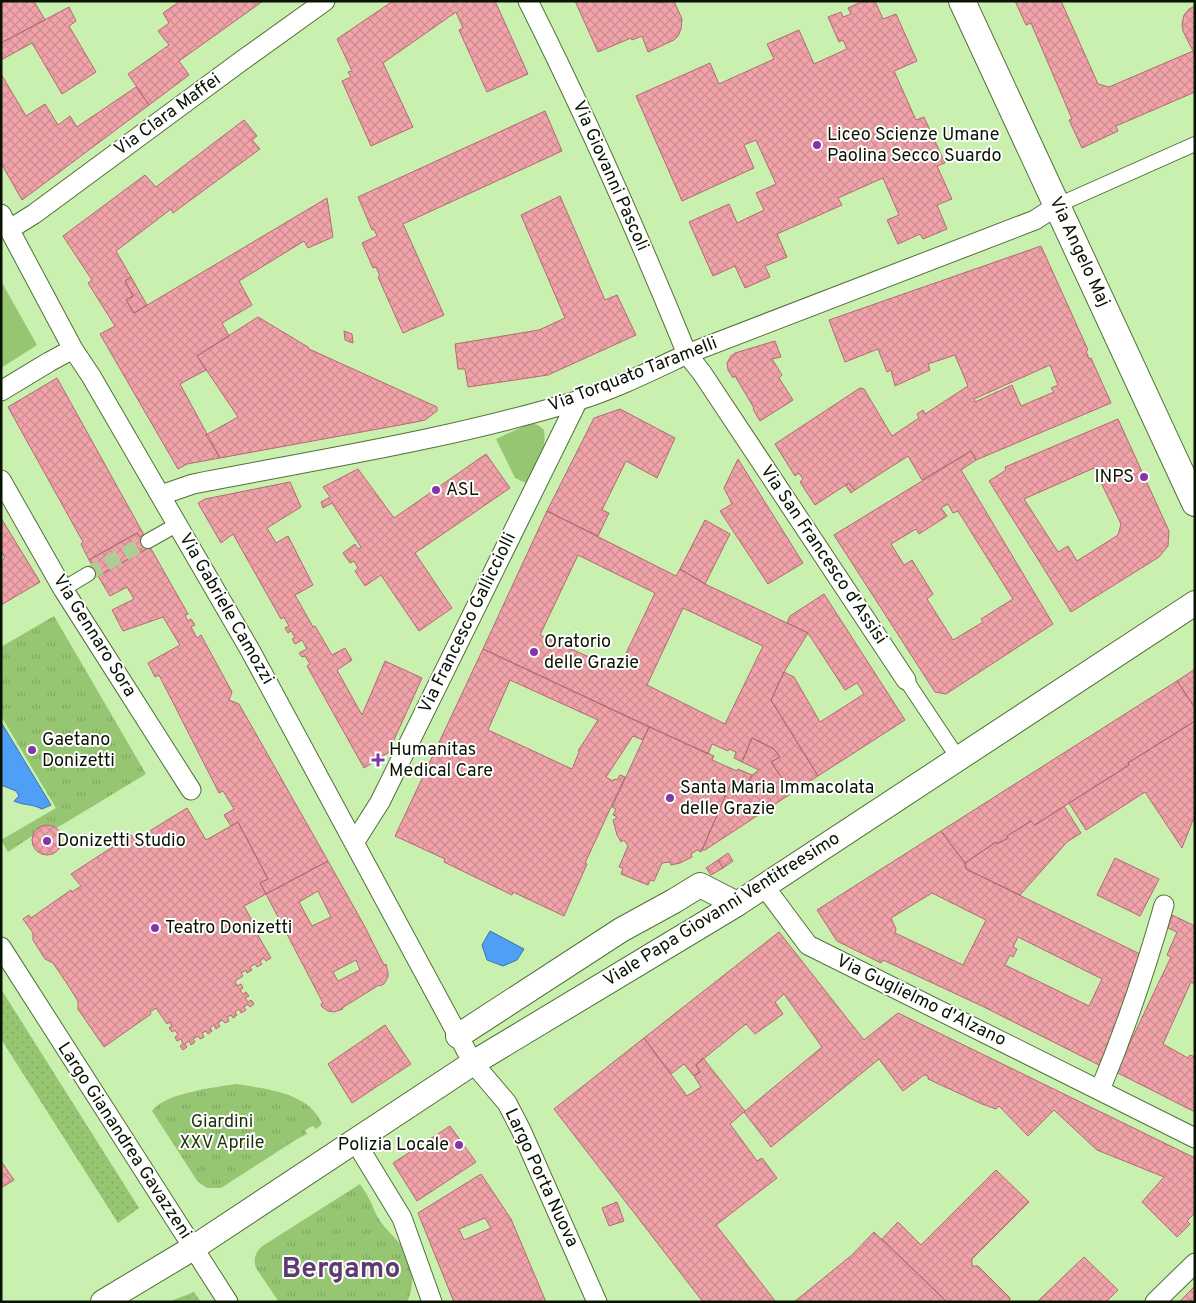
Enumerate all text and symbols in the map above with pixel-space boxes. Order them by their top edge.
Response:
street label: Via Clara Maffei [110,69,226,161]
street label: Via Giovanni Pascoli [567,97,653,255]
place label: Liceo Scienze Umane Paolina Secco Suardo [827,124,1001,168]
marker: Liceo Scienze Umane Paolina Secco Suardo [811,139,823,151]
street label: Via Angelo Maj [1043,193,1115,311]
street label: Via Torquato Taramelli [545,332,721,418]
street label: Via San Francesco d'Assisi [754,461,892,649]
place label: INPS [1095,466,1134,489]
marker: INPS [1138,471,1150,483]
place label: ASL [446,479,479,502]
marker: ASL [430,484,442,496]
street label: Via Gabriele Camozzi [173,529,279,689]
street label: Via Francesco Gallicciolli [414,529,522,717]
street label: Via Gennaro Sora [47,571,141,701]
place label: Oratorio delle Grazie [544,631,639,675]
marker: Oratorio delle Grazie [528,646,540,658]
place label: Gaetano Donizetti [42,729,115,773]
place label: Humanitas Medical Care [389,739,493,783]
marker: Gaetano Donizetti [26,744,38,756]
marker: Humanitas Medical Care [371,753,385,767]
place label: Santa Maria Immacolata delle Grazie [680,777,874,821]
marker: Santa Maria Immacolata delle Grazie [664,792,676,804]
street label: Viale Papa Giovanni Ventitreesimo [599,827,845,993]
place label: Donizetti Studio [57,830,186,853]
marker: Donizetti Studio [41,835,53,847]
place label: Teatro Donizetti [165,917,292,940]
marker: Teatro Donizetti [149,922,161,934]
street label: Via Guglielmo d'Alzano [832,950,1010,1052]
street label: Largo Gianandrea Gavazzeni [52,1038,196,1244]
street label: Largo Porta Nuova [499,1105,583,1251]
park label: Giardini XXV Aprile [180,1111,264,1155]
place label: Polizia Locale [338,1134,449,1157]
marker: Polizia Locale [453,1139,465,1151]
district label: Bergamo [282,1252,400,1288]

